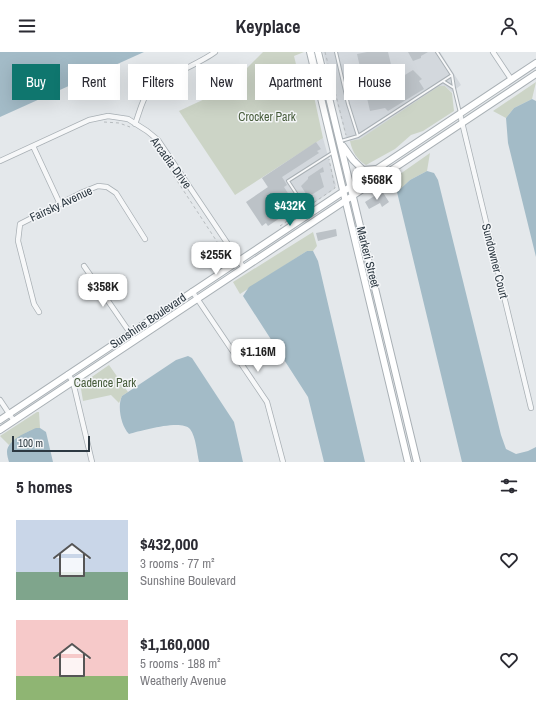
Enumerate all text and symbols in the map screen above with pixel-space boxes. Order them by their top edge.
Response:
text: Keyplace [236,14,300,39]
icon: menu [16,15,38,37]
icon: person [498,15,520,37]
chip: Buy [12,64,60,100]
chip: Rent [68,64,120,100]
chip: Filters [128,64,188,100]
chip: New [196,64,247,100]
chip: Apartment [255,64,336,100]
chip: House [344,64,405,100]
park label: Crocker Park [238,109,296,125]
street label: Arcadia Drive [146,133,195,192]
pin: $568K [349,167,405,201]
text: $568K [361,171,393,188]
street label: Fairsky Avenue [27,183,95,225]
pin: $432K [262,193,318,227]
text: $432K [274,197,306,214]
street label: Sundowner Court [478,222,512,300]
street label: Markeri Street [353,225,383,289]
pin: $255K [188,242,244,276]
text: $255K [200,246,232,263]
pin: $358K [75,274,131,308]
text: $358K [87,278,119,295]
street label: Sunshine Boulevard [107,290,189,352]
pin: $1.16M [225,339,291,373]
text: $1.16M [240,343,276,360]
park label: Cadence Park [74,375,136,391]
scale bar [12,434,90,453]
text: 100 m [18,436,43,450]
text: 5 homes [16,475,73,498]
icon: filters [498,475,520,497]
text: $432,000 [140,532,198,555]
icon: home [48,536,96,584]
icon: heart [498,549,520,571]
text: 3 rooms · 77 m² [140,555,215,572]
text: Sunshine Boulevard [140,572,236,589]
text: $1,160,000 [140,632,210,655]
icon: home [48,636,96,684]
icon: heart [498,649,520,671]
text: 5 rooms · 188 m² [140,655,221,672]
text: Weatherly Avenue [140,672,226,689]

